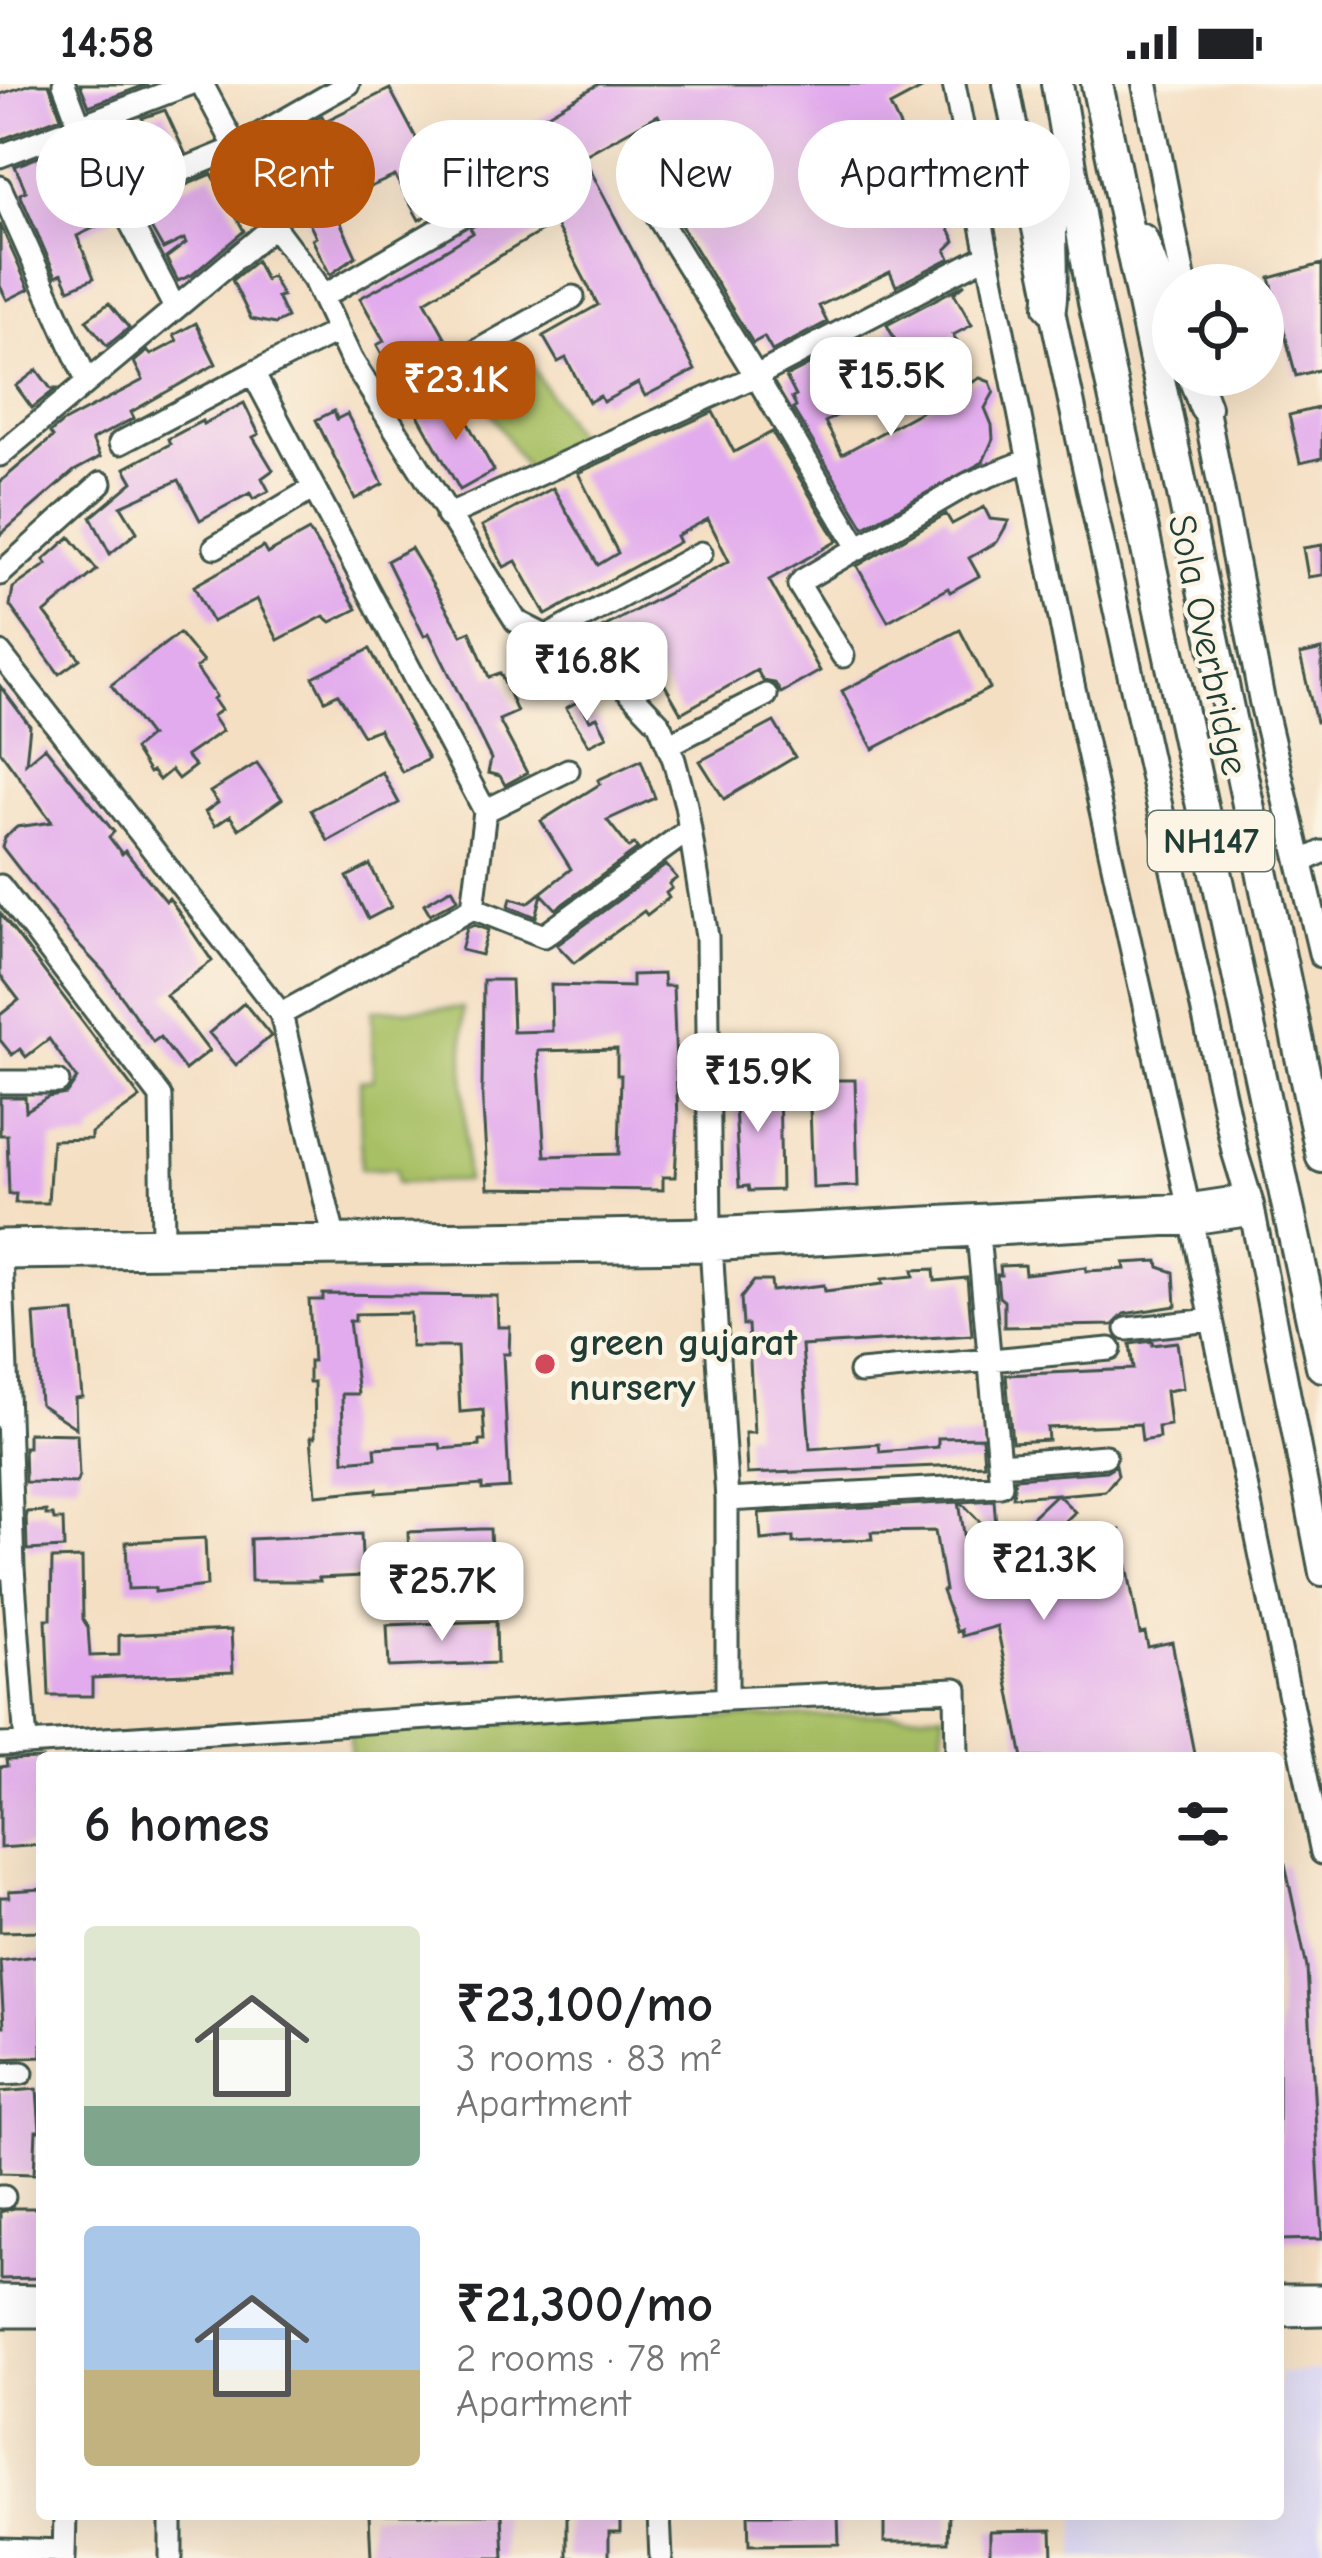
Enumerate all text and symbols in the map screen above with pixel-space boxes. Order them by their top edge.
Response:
text: 14:58 [60,16,155,68]
chip: Buy [36,120,186,228]
chip: Rent [210,120,375,228]
chip: Filters [399,120,592,228]
chip: New [616,120,774,228]
chip: Apartment [798,120,1070,228]
map controls [1152,264,1284,396]
button: locate [1152,264,1284,396]
pin: ₹15.5K [793,337,989,439]
pin: ₹23.1K [358,341,554,443]
text: ₹15.5K [837,353,945,398]
text: ₹23.1K [403,357,509,402]
street label: Sola Overbridge [1158,510,1258,780]
pin: ₹16.8K [489,622,685,724]
text: ₹16.8K [533,638,641,683]
road number: NH147 [1148,811,1274,871]
pin: ₹15.9K [660,1033,856,1135]
text: ₹15.9K [704,1049,812,1094]
place label: green gujarat nursery [569,1320,798,1410]
marker: green gujarat nursery [532,1351,558,1377]
pin: ₹21.3K [946,1521,1142,1623]
text: ₹21.3K [991,1537,1097,1582]
pin: ₹25.7K [344,1542,540,1644]
text: ₹25.7K [387,1558,497,1603]
icon: filters [1170,1791,1236,1857]
text: 6 homes [84,1795,269,1854]
icon: home [180,1974,324,2118]
text: ₹23,100/mo [456,1975,713,2034]
text: 3 rooms · 83 m² [456,2036,721,2081]
text: Apartment [456,2081,631,2126]
icon: home [180,2274,324,2418]
text: ₹21,300/mo [456,2275,713,2334]
text: 2 rooms · 78 m² [456,2336,720,2381]
text: Apartment [456,2381,631,2426]

